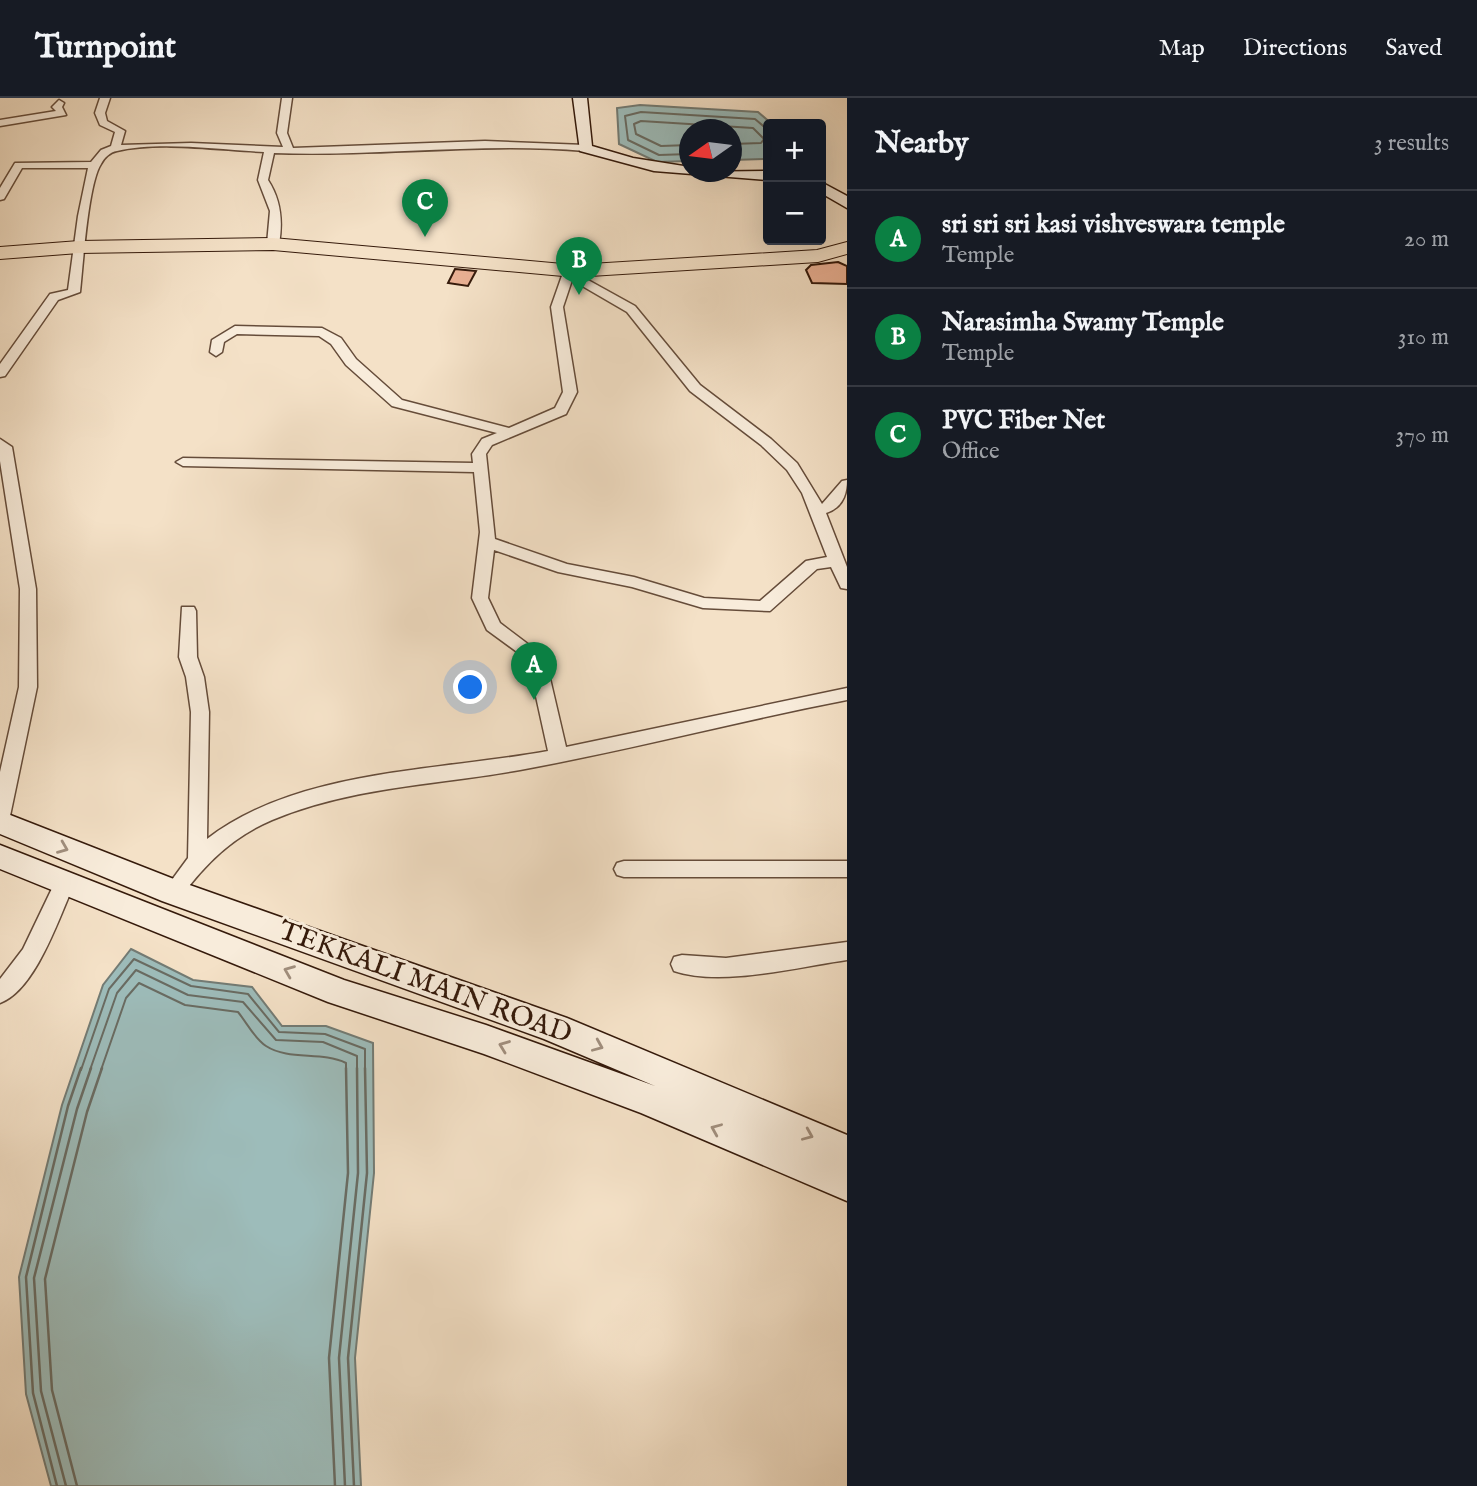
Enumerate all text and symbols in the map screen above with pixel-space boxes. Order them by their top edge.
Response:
text: Turnpoint [35,27,176,69]
text: Map [1159,33,1205,64]
text: Directions [1243,33,1347,64]
text: Saved [1385,33,1442,64]
north arrow [679,119,742,182]
map controls [763,119,826,245]
button: + [763,119,826,182]
text: Nearby [875,125,968,163]
text: 3 results [1374,129,1449,158]
pin: C [402,179,448,237]
button: − [763,182,826,245]
text: sri sri sri kasi vishveswara temple [942,208,1285,241]
text: A [890,225,906,254]
text: 20 m [1404,225,1449,254]
pin: B [556,237,602,295]
text: Temple [942,241,1014,270]
text: Narasimha Swamy Temple [942,306,1224,339]
text: B [890,323,906,352]
text: 310 m [1398,323,1449,352]
text: Temple [942,339,1014,368]
text: PVC Fiber Net [942,404,1105,437]
text: C [890,421,906,450]
text: 370 m [1396,421,1449,450]
text: Office [942,437,999,466]
pin: A [511,642,557,700]
your location [453,670,487,704]
one-way arrow [56,840,69,854]
street label: TEKKALI MAIN ROAD [274,914,576,1052]
one-way arrow [284,966,296,980]
one-way arrow [591,1038,603,1052]
one-way arrow [499,1041,511,1055]
one-way arrow [711,1123,723,1137]
one-way arrow [800,1127,813,1141]

